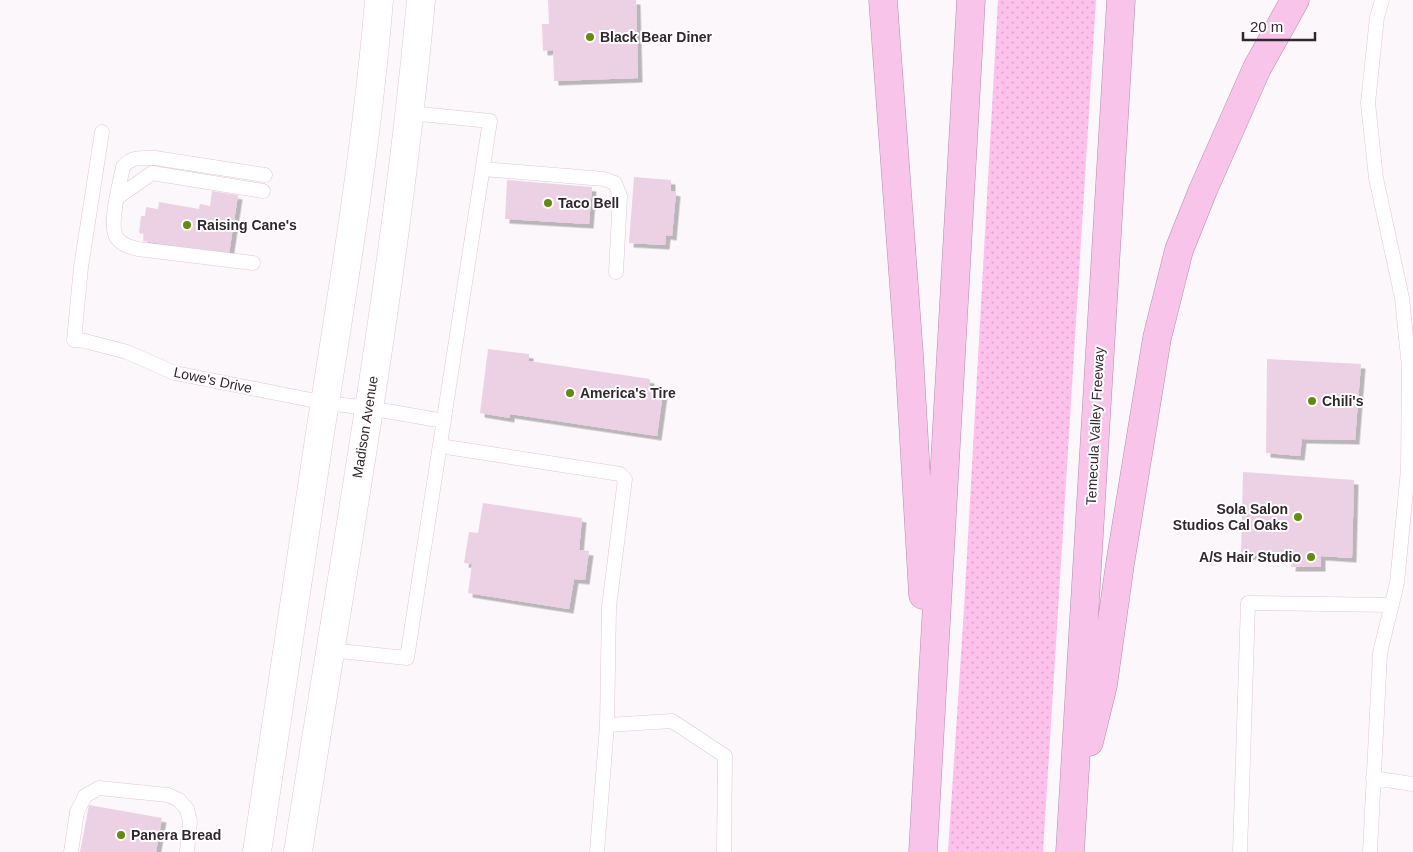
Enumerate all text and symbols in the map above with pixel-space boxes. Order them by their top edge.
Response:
scale bar [1243,10,1316,42]
text: 20 m [1250,18,1283,35]
place label: Black Bear Diner [600,29,713,45]
marker: Black Bear Diner [584,31,596,43]
place label: Taco Bell [558,195,619,211]
marker: Taco Bell [542,197,554,209]
place label: Raising Cane's [197,217,297,233]
marker: Raising Cane's [181,219,193,231]
street label: Temecula Valley Freeway [1083,346,1107,506]
street label: Lowe's Drive [172,364,254,396]
street label: Madison Avenue [349,375,381,479]
place label: America's Tire [580,385,676,401]
marker: America's Tire [564,387,576,399]
place label: Chili's [1322,393,1364,409]
marker: Chili's [1306,395,1318,407]
place label: Sola Salon Studios Cal Oaks [1173,501,1288,533]
marker: Sola Salon Studios Cal Oaks [1292,511,1304,523]
place label: A/S Hair Studio [1199,549,1301,565]
marker: A/S Hair Studio [1305,551,1317,563]
place label: Panera Bread [131,827,221,843]
marker: Panera Bread [115,829,127,841]

